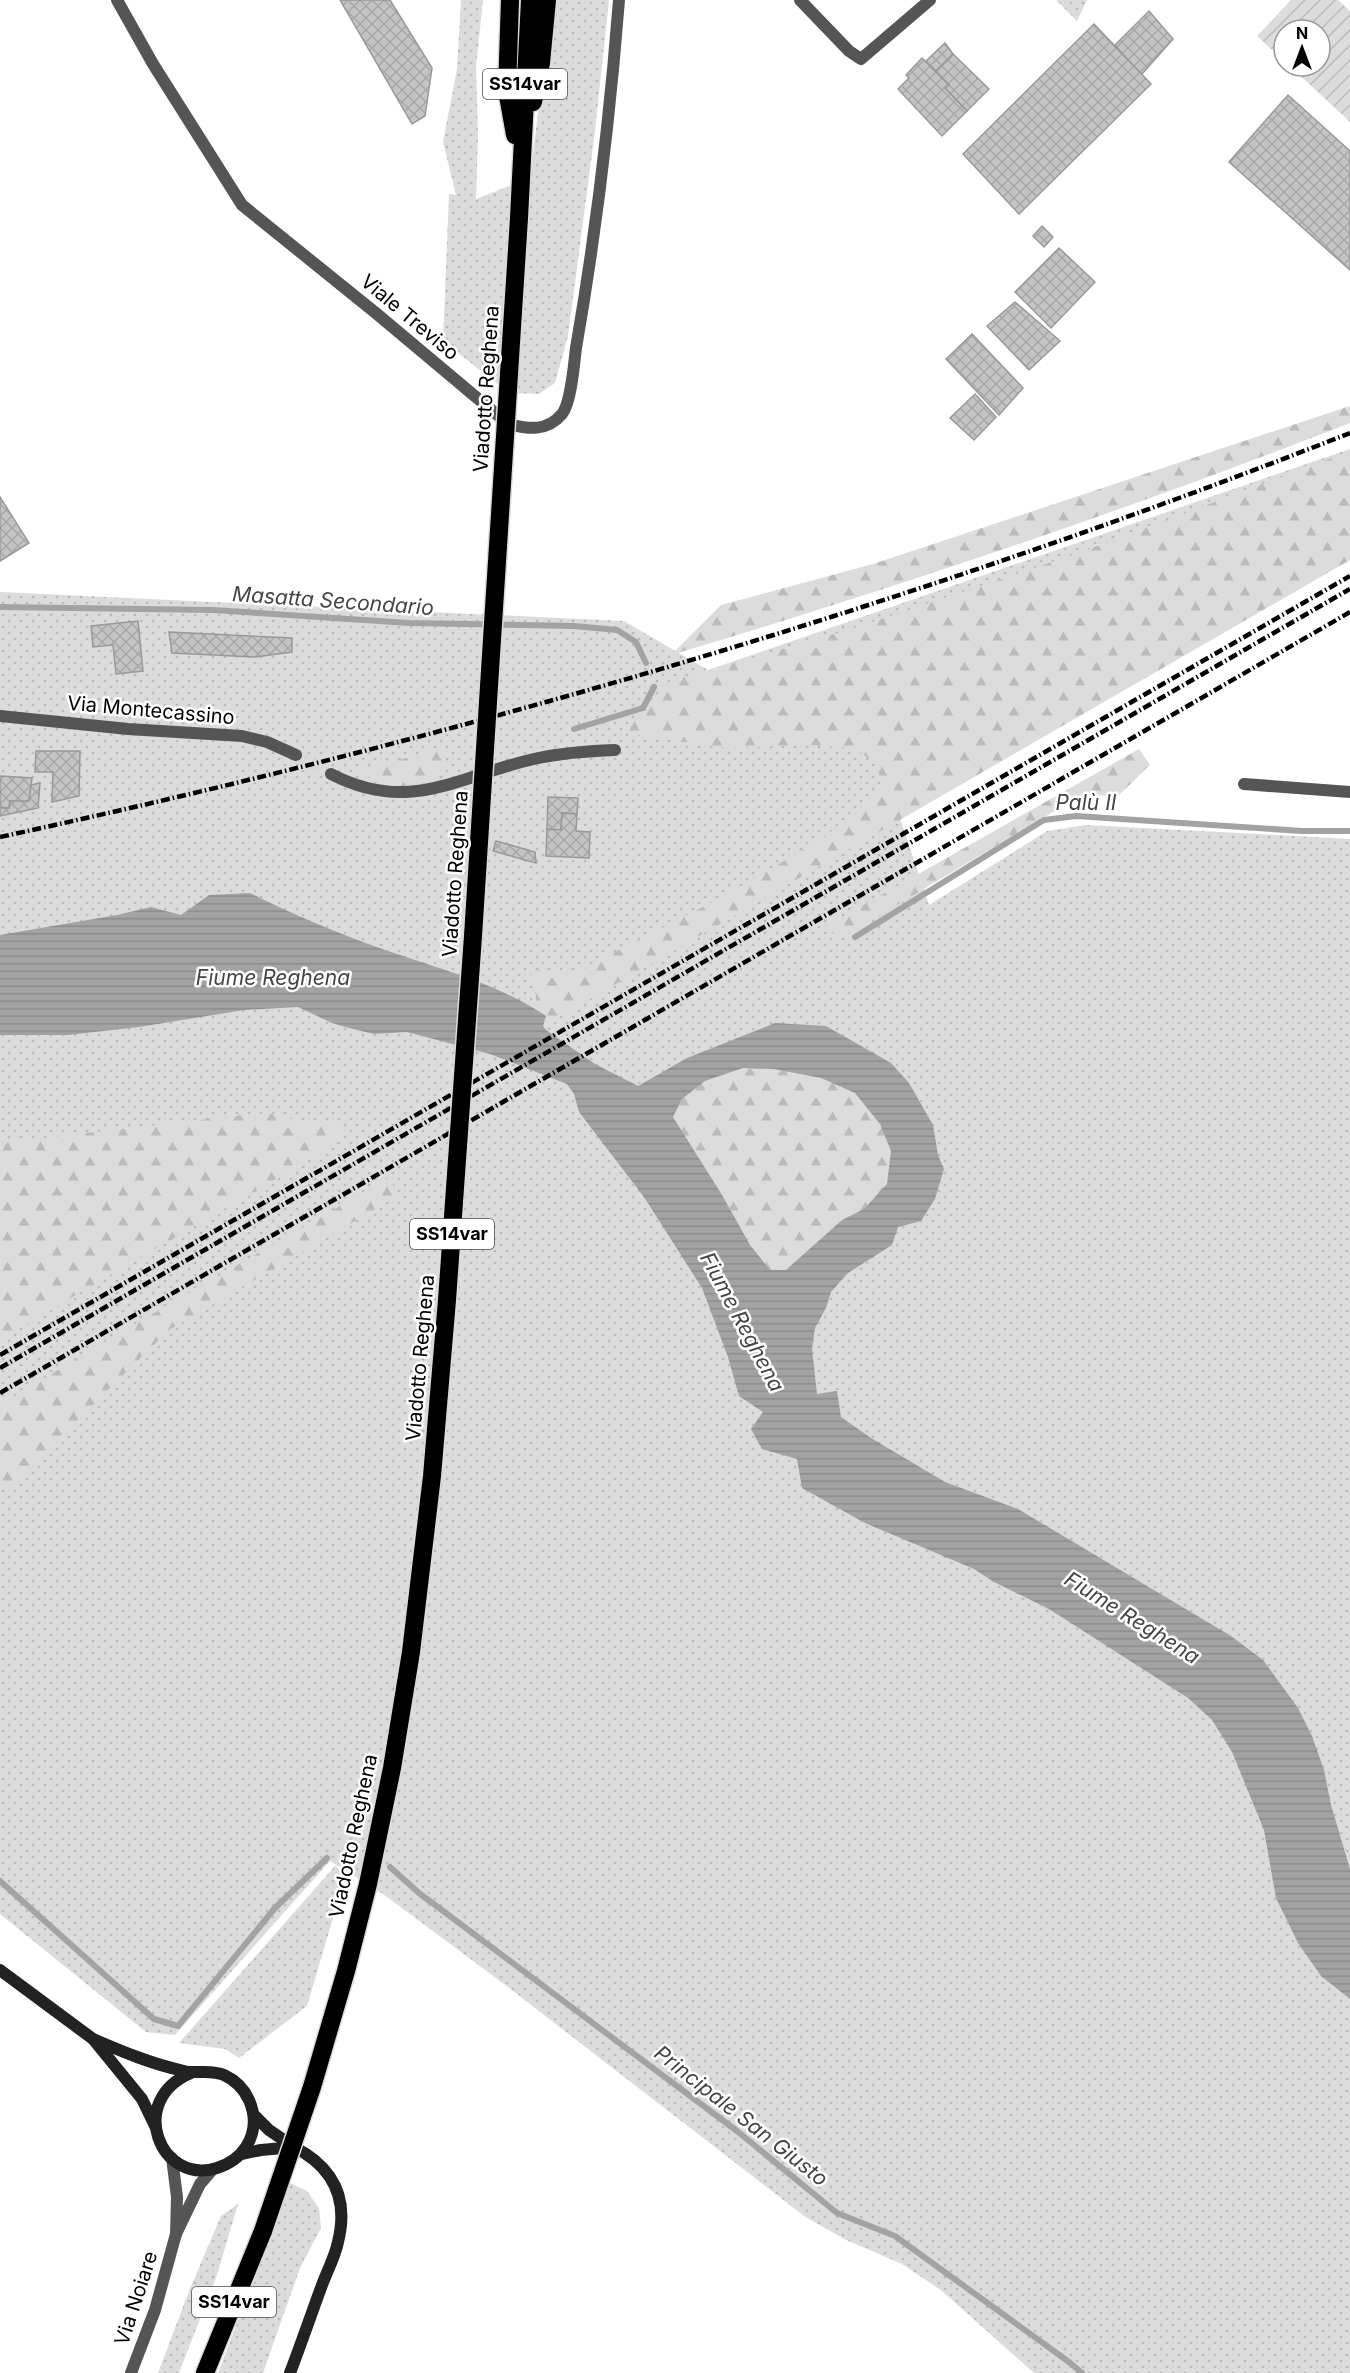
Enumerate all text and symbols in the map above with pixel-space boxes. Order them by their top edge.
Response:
north arrow [1272,18,1332,78]
text: N [1296,23,1308,43]
road number: SS14var [483,69,567,99]
street label: Viale Treviso [356,269,464,365]
street label: Viadotto Reghena [468,305,504,473]
water label: Masatta Secondario [231,581,435,620]
street label: Via Montecassino [66,691,236,729]
street label: Viadotto Reghena [437,790,473,958]
water label: Palù II [1056,790,1117,815]
water label: Fiume Reghena [196,965,350,990]
road number: SS14var [410,1219,494,1249]
water label: Fiume Reghena [695,1248,790,1396]
street label: Viadotto Reghena [401,1274,439,1442]
water label: Fiume Reghena [1060,1566,1204,1669]
street label: Viadotto Reghena [324,1752,382,1920]
water label: Principale San Giusto [650,2040,833,2191]
street label: Via Noiare [110,2248,162,2348]
road number: SS14var [192,2287,276,2317]

